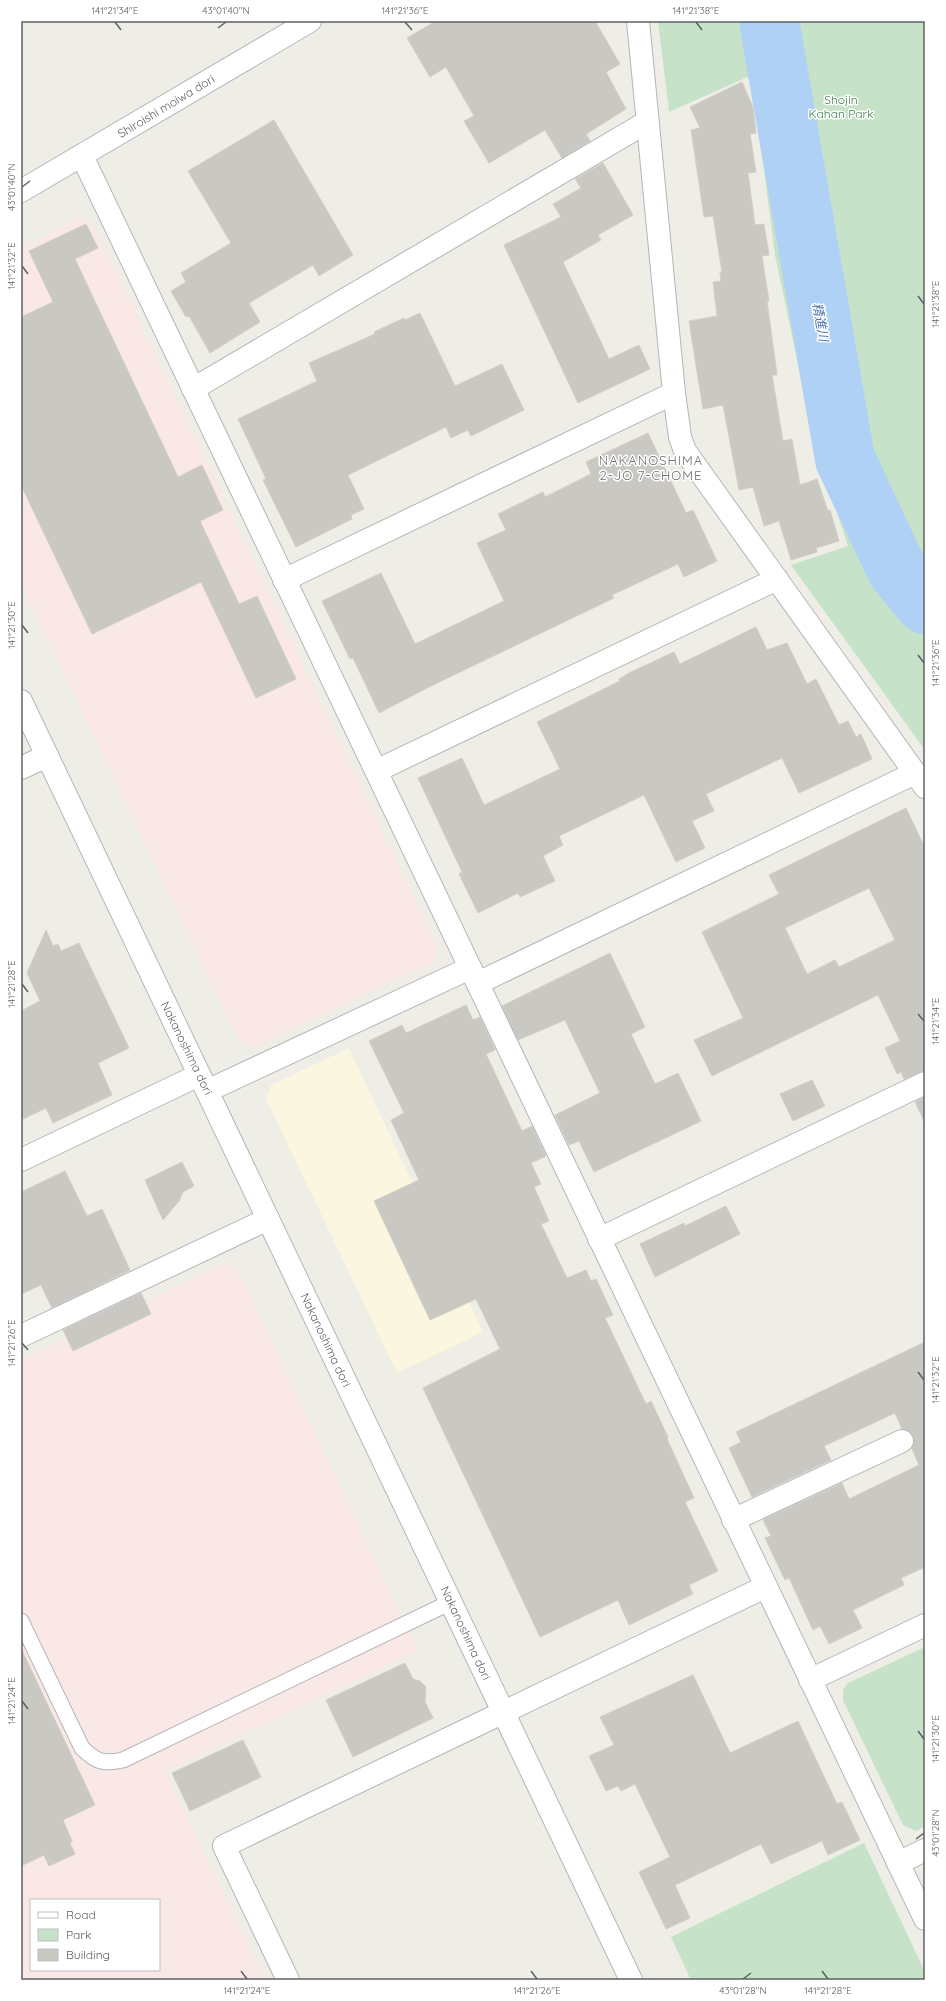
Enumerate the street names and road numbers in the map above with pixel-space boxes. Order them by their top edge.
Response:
street label: Shiroishi moiwa dori [115,71,217,141]
street label: Nakanoshima dori [158,999,216,1097]
street label: Nakanoshima dori [298,1291,354,1389]
street label: Nakanoshima dori [438,1584,494,1682]

